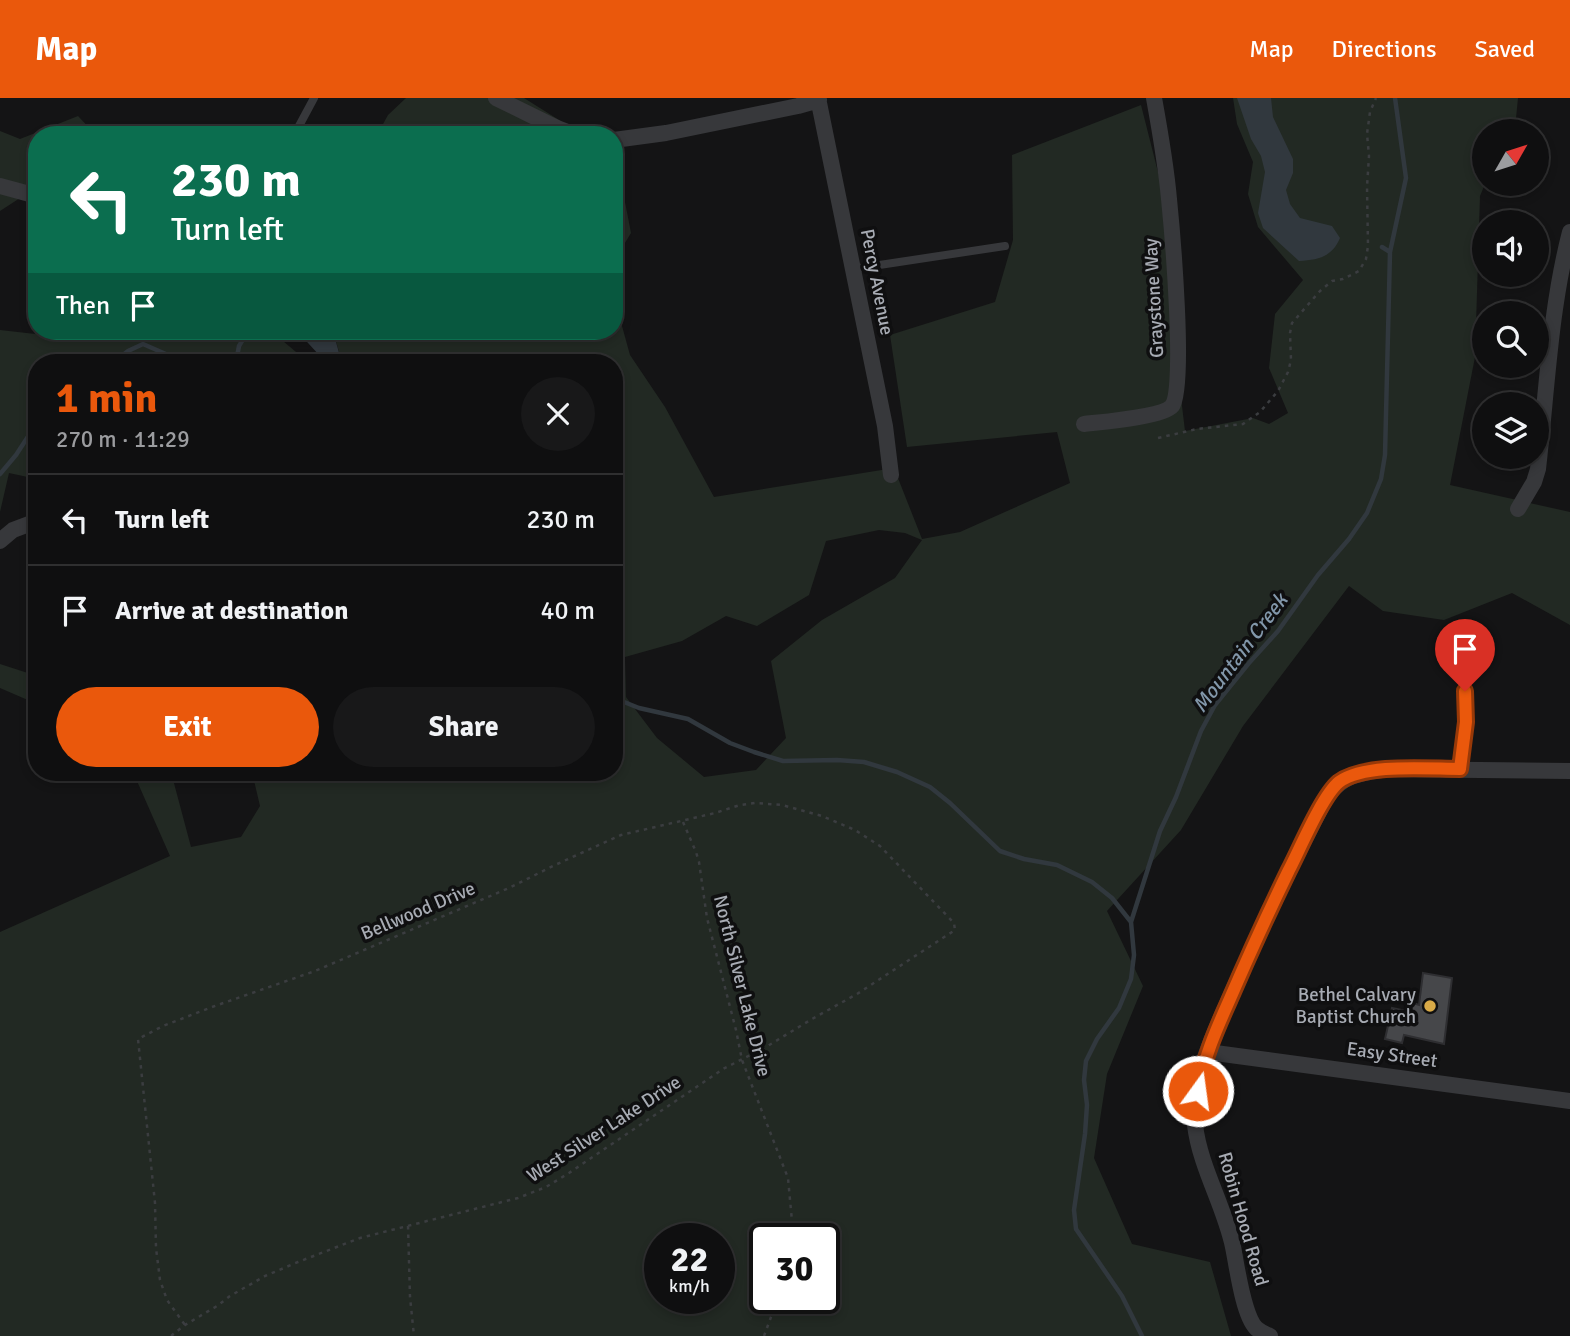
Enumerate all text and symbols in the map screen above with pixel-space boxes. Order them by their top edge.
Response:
text: Map [35,29,97,70]
text: Map [1249,34,1294,64]
text: Directions [1332,34,1437,64]
text: Saved [1475,34,1535,64]
north arrow [1472,119,1549,196]
map controls [1472,119,1549,469]
text: 230 m [171,150,301,210]
icon: left [56,154,147,245]
text: Turn left [171,210,284,249]
button: sound [1472,210,1549,287]
street label: Percy Avenue [855,227,899,337]
street label: Graystone Way [1139,237,1169,358]
icon: arrive [124,287,162,325]
text: Then [56,290,110,322]
button: search [1472,301,1549,378]
text: 1 min [56,373,157,424]
button: close [521,377,595,451]
button: layers [1472,392,1549,469]
text: 270 m · 11:29 [56,425,190,454]
icon: left [56,501,94,539]
text: Turn left [115,504,209,536]
text: 230 m [526,504,595,536]
water label: Mountain Creek [1187,586,1295,718]
icon: arrive [56,592,94,630]
text: Arrive at destination [115,595,348,627]
text: 40 m [540,595,595,627]
pin [1435,619,1495,691]
icon: arrive [1446,630,1484,668]
button: Exit [56,687,319,767]
button: Share [333,687,595,767]
street label: Bellwood Drive [357,876,479,946]
street label: North Silver Lake Drive [708,893,776,1079]
place label: Bethel Calvary Baptist Church [1296,983,1416,1029]
marker: Bethel Calvary Baptist Church [1422,998,1438,1014]
street label: Easy Street [1345,1037,1439,1073]
position arrow [1161,1054,1235,1128]
street label: West Silver Lake Drive [522,1070,686,1188]
street label: Robin Hood Road [1212,1149,1274,1289]
speed limit sign: 30 [749,1223,840,1314]
text: 22 [671,1238,708,1281]
text: km/h [669,1275,710,1297]

